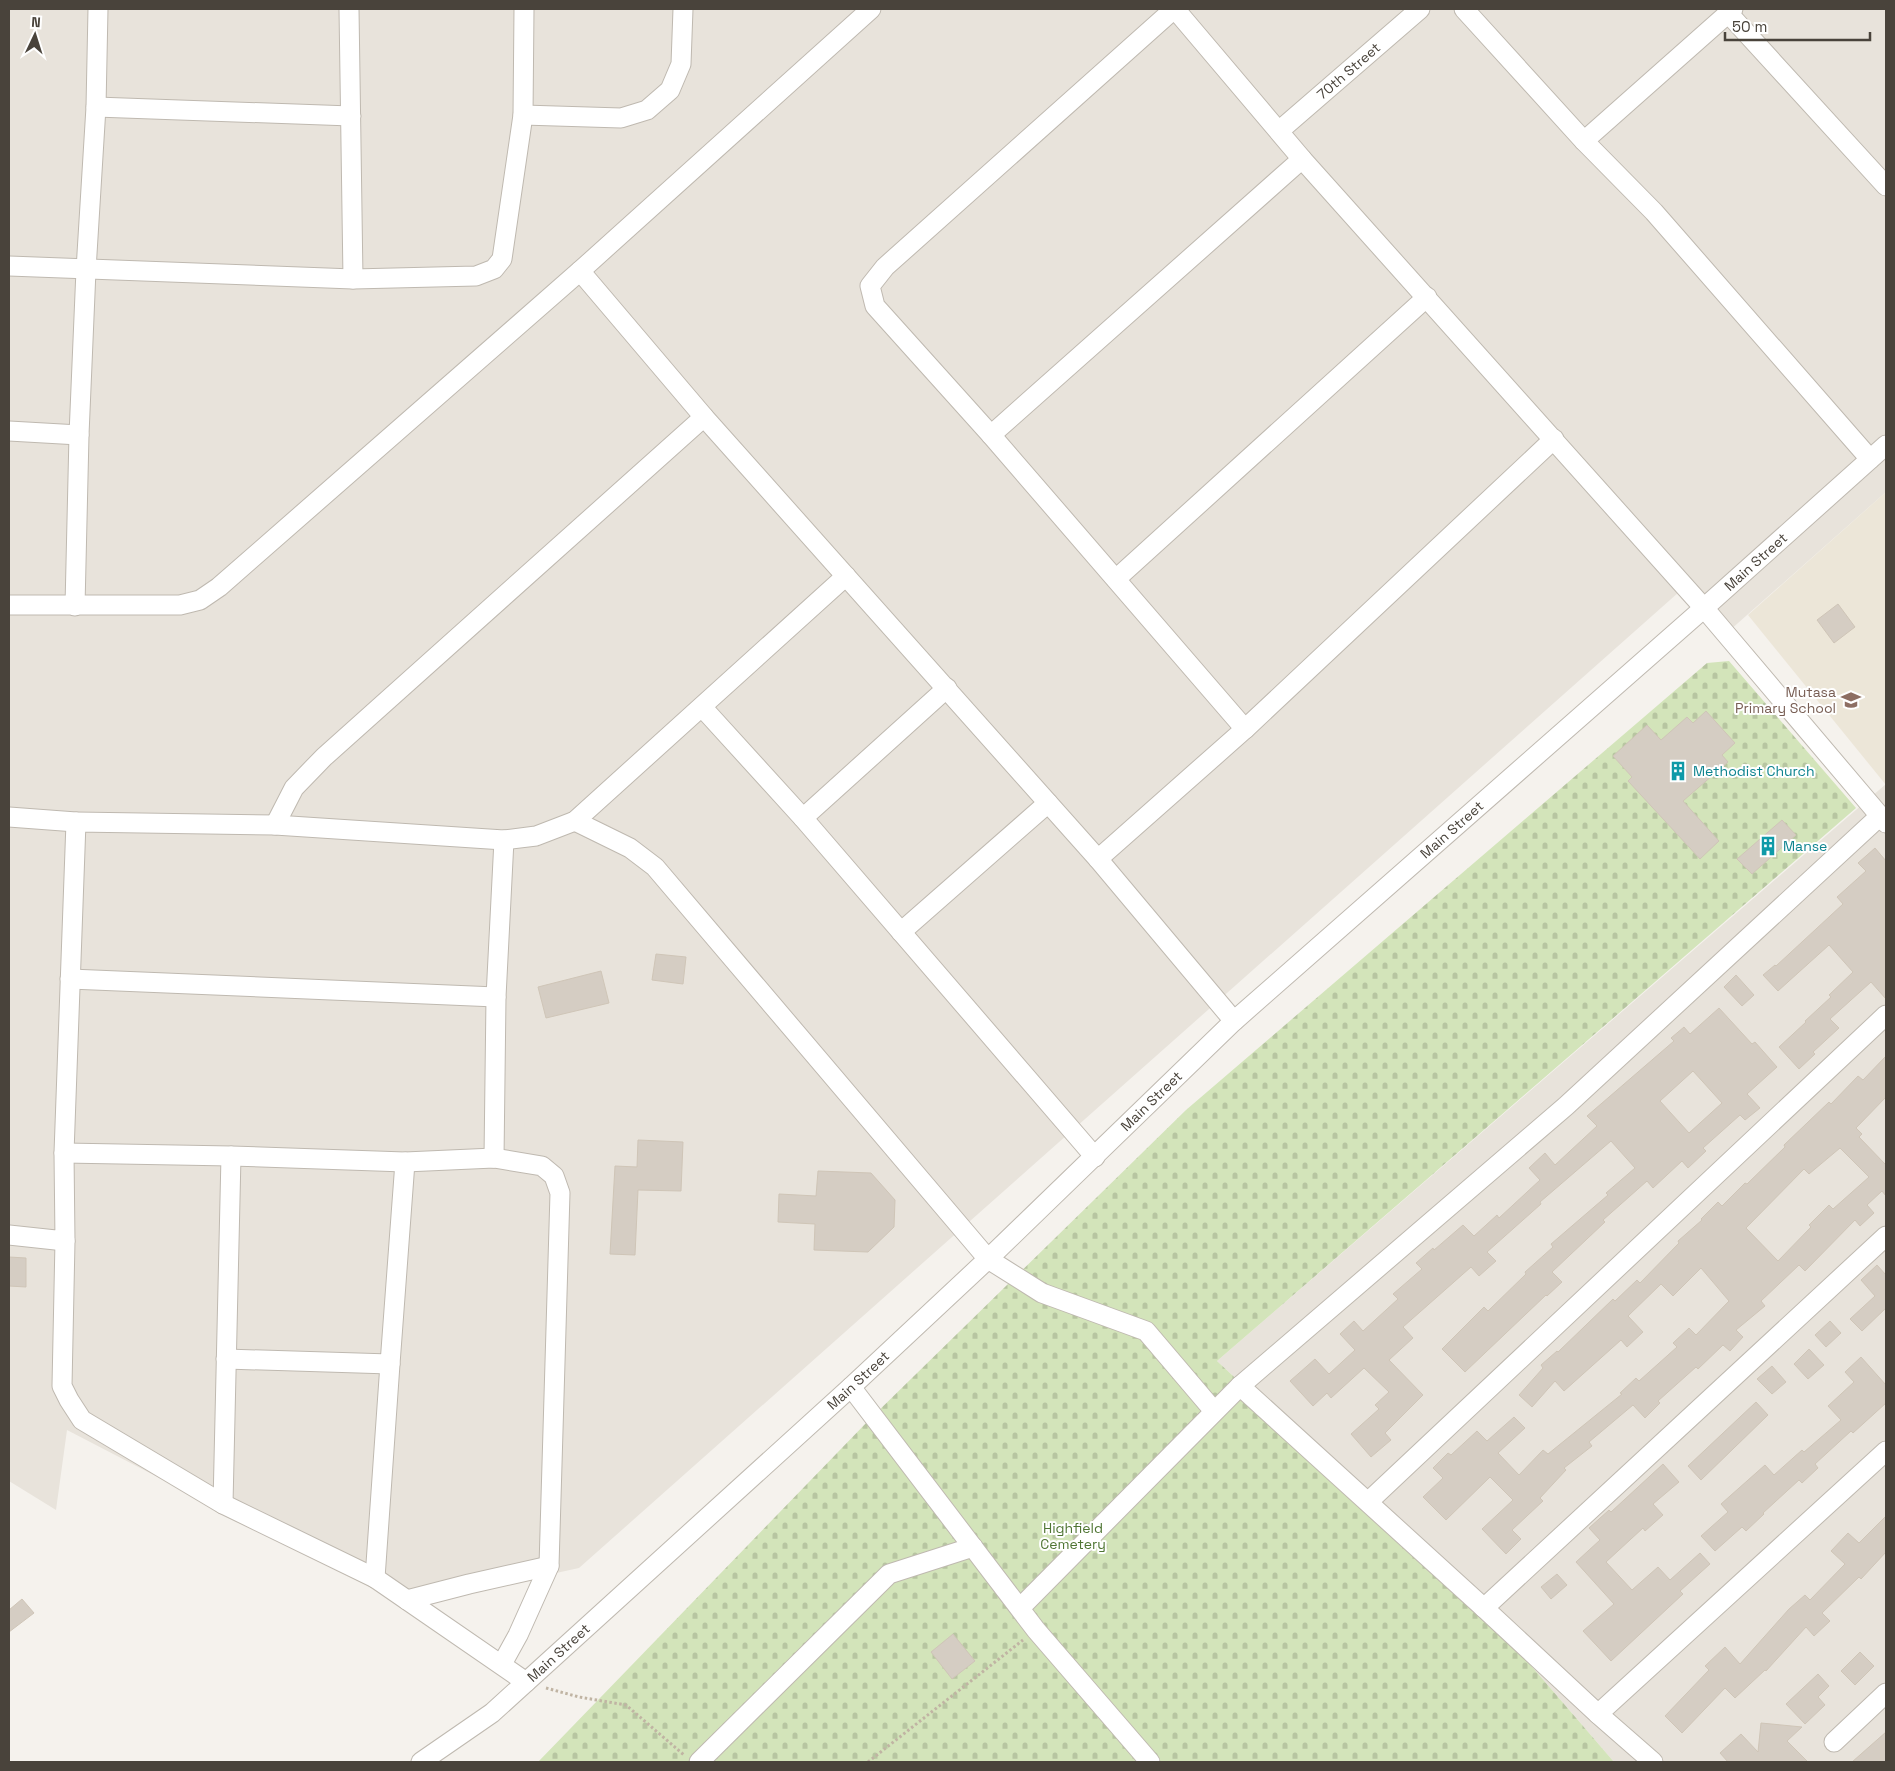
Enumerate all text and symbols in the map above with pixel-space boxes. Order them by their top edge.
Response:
north arrow [10,10,60,60]
scale bar [1725,10,1870,42]
text: N [31,13,41,31]
text: 50 m [1732,17,1767,36]
street label: 70th Street [1313,38,1384,103]
street label: Main Street [1720,529,1791,595]
place label: Mutasa Primary School [1735,683,1836,717]
school or university icon: Mutasa Primary School [1840,689,1862,711]
building icon: Methodist Church [1667,760,1689,782]
place label: Methodist Church [1693,762,1815,780]
street label: Main Street [1416,797,1487,862]
building icon: Manse [1757,835,1779,857]
place label: Manse [1783,837,1827,855]
street label: Main Street [1117,1067,1186,1135]
street label: Main Street [823,1347,893,1414]
park label: Highfield Cemetery [1040,1519,1106,1553]
street label: Main Street [523,1620,594,1686]

